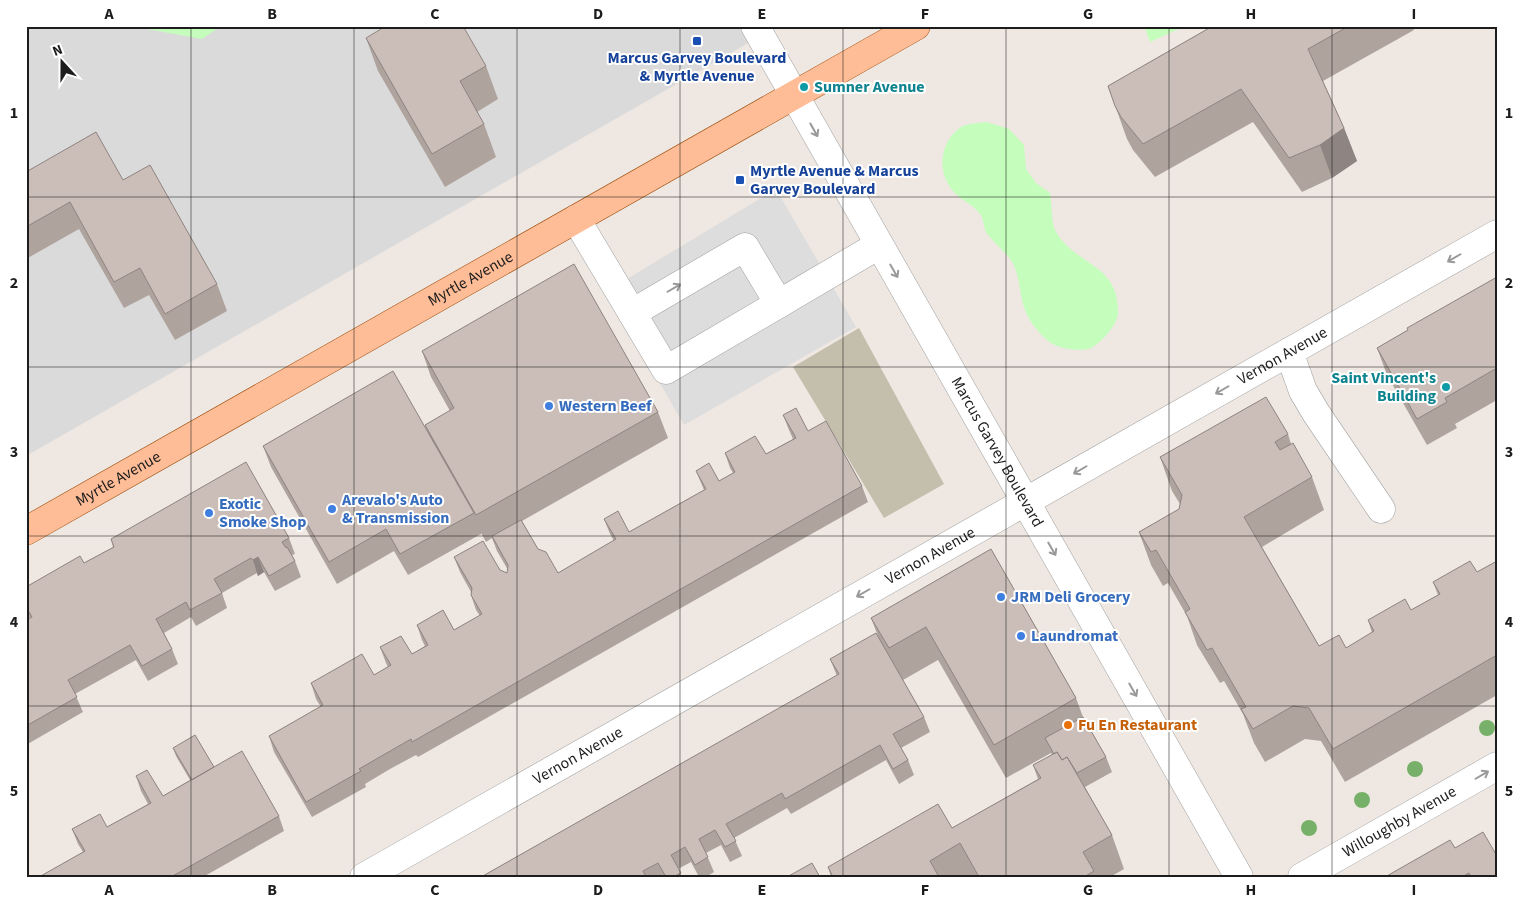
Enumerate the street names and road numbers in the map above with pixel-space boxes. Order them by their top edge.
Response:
street label: Myrtle Avenue [424,246,517,312]
street label: Vernon Avenue [1233,321,1332,390]
street label: Marcus Garvey Boulevard [946,373,1049,531]
street label: Myrtle Avenue [72,446,165,512]
street label: Vernon Avenue [881,521,979,590]
street label: Vernon Avenue [529,721,627,790]
street label: Willoughby Avenue [1338,780,1460,863]

